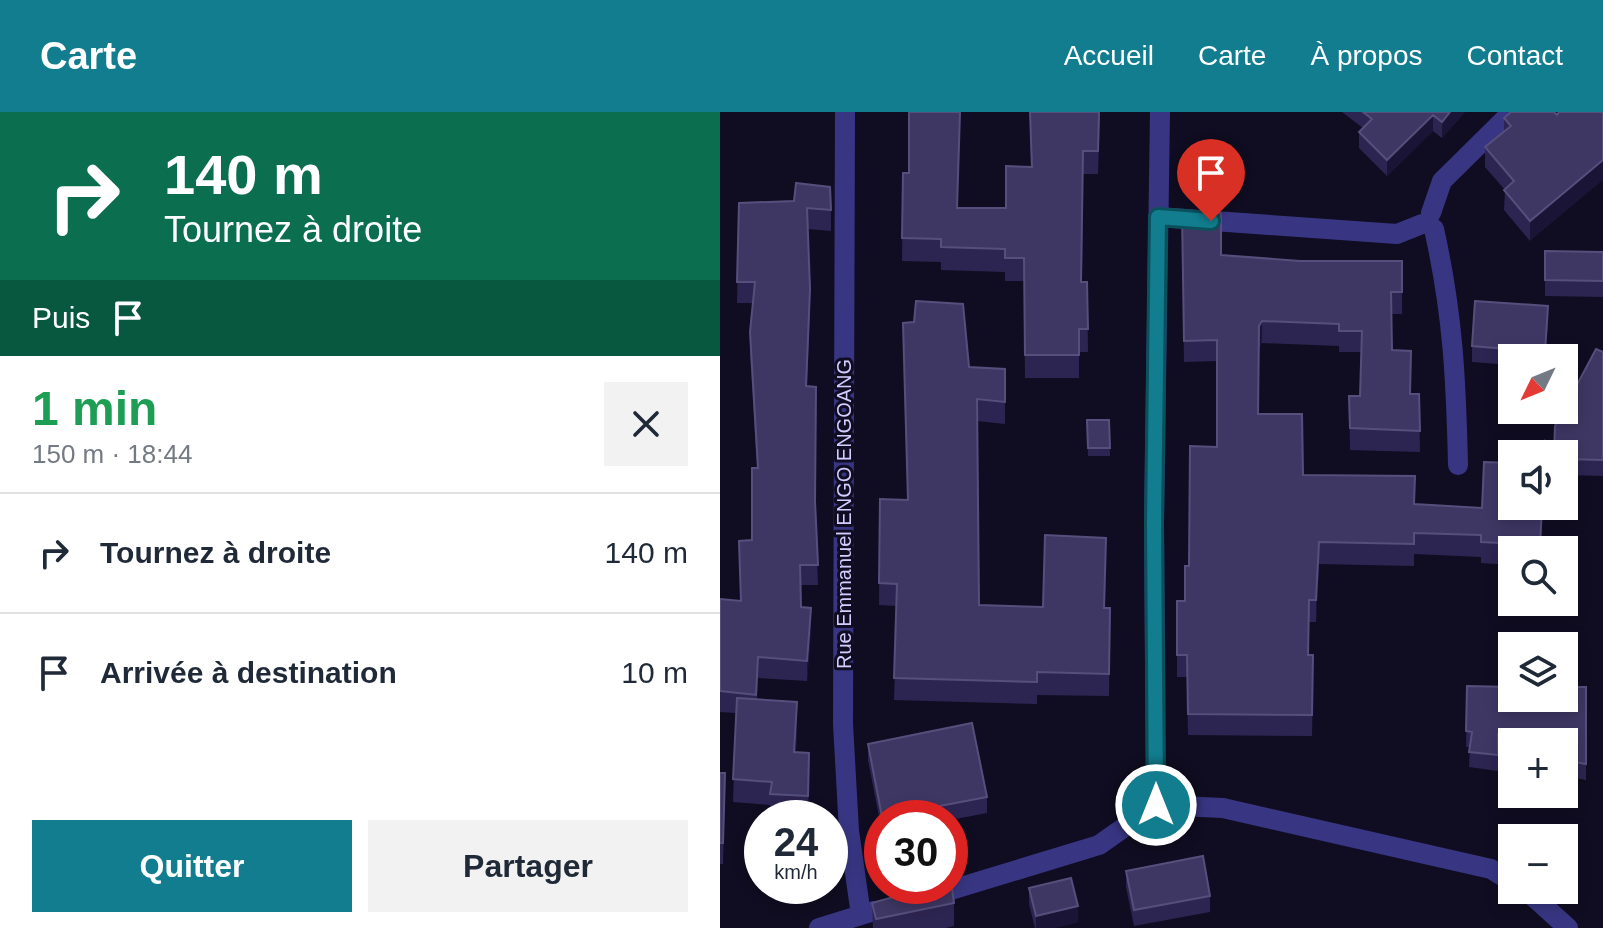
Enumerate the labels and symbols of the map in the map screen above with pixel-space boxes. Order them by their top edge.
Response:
pin [1177,139,1245,221]
north arrow [1498,344,1578,424]
street label: Rue Emmanuel ENGO ENGOANG [833,359,855,669]
position arrow [1114,763,1198,847]
speed limit sign: 30 [864,800,968,904]

